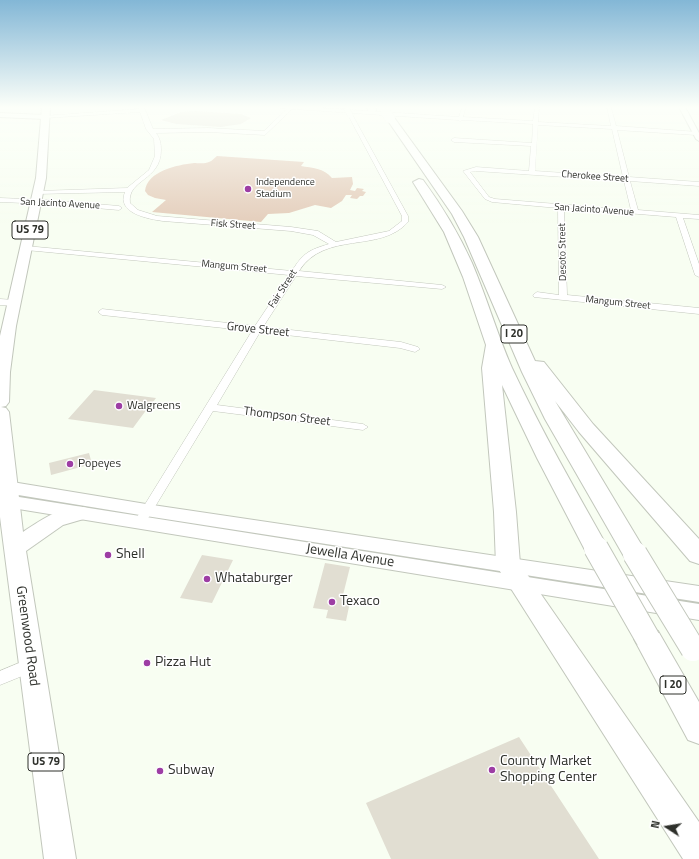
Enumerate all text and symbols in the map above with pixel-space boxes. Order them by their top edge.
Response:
street label: Cherokee Street [561,169,629,185]
place label: Independence Stadium [256,177,315,200]
marker: Independence Stadium [243,184,253,194]
street label: San Jacinto Avenue [20,196,100,212]
street label: San Jacinto Avenue [554,201,634,219]
street label: Fisk Street [210,217,256,233]
road number: US 79 [12,221,48,239]
street label: Desoto Street [556,223,570,281]
street label: Mangum Street [201,258,267,276]
street label: Fair Street [266,267,300,311]
street label: Mangum Street [585,294,651,312]
street label: Grove Street [226,320,290,340]
road number: I 20 [501,325,527,343]
place label: Walgreens [127,399,181,413]
marker: Walgreens [114,401,124,411]
street label: Thompson Street [243,405,331,429]
place label: Popeyes [78,457,121,471]
marker: Popeyes [65,459,75,469]
street label: Jewella Avenue [305,541,395,571]
place label: Shell [116,547,145,563]
marker: Shell [103,550,113,560]
place label: Whataburger [215,571,293,587]
marker: Whataburger [202,574,212,584]
street label: Greenwood Road [12,585,42,687]
place label: Texaco [340,594,380,610]
marker: Texaco [327,597,337,607]
place label: Pizza Hut [155,655,211,671]
marker: Pizza Hut [142,658,152,668]
road number: I 20 [660,676,686,694]
road number: US 79 [28,753,64,771]
place label: Country Market Shopping Center [500,754,597,786]
place label: Subway [168,763,215,779]
marker: Country Market Shopping Center [487,765,497,775]
marker: Subway [155,766,165,776]
north arrow [647,807,687,847]
text: N [647,819,664,830]

